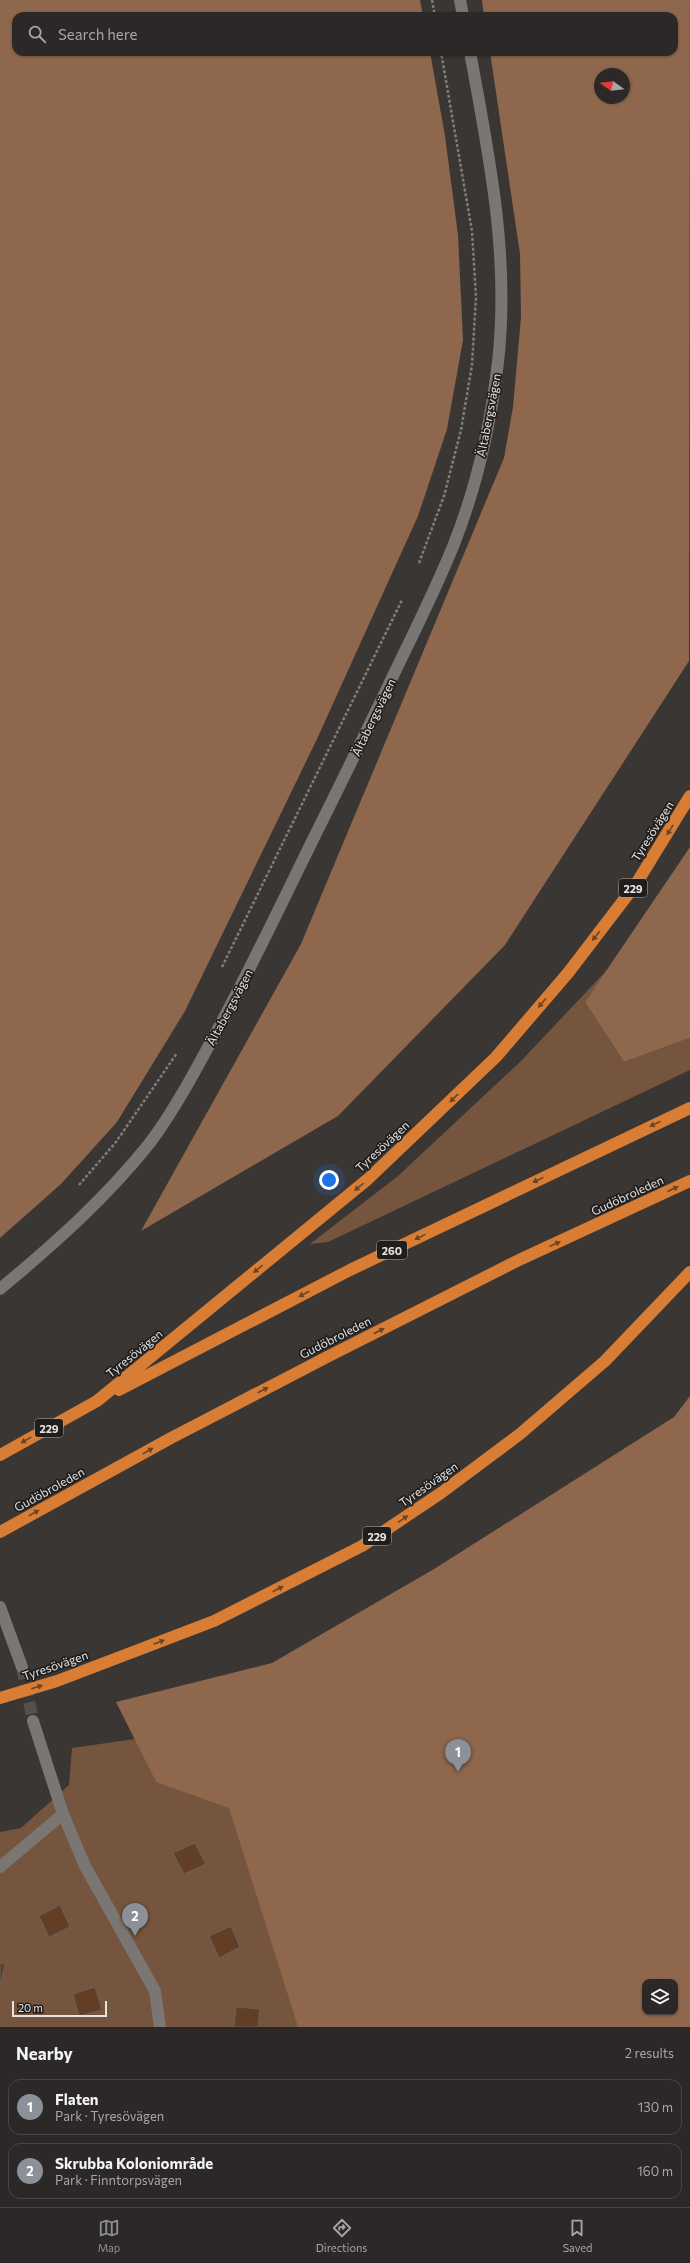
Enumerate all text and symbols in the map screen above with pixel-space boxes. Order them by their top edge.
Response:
search box [12,12,678,56]
icon: search [26,23,48,45]
text: Search here [58,25,137,43]
north arrow [594,68,630,104]
street label: Ältabergsvägen [473,372,503,458]
street label: Ältabergsvägen [348,676,398,758]
street label: Tyresövägen [628,798,676,864]
one-way arrow [666,824,673,836]
road number: 229 [619,879,647,897]
one-way arrow [591,931,600,942]
street label: Ältabergsvägen [203,966,255,1048]
one-way arrow [538,998,547,1008]
one-way arrow [449,1093,459,1103]
street label: Tyresövägen [352,1118,412,1174]
one-way arrow [649,1121,660,1127]
your location [319,1170,339,1190]
street label: Gudöbroleden [589,1172,665,1218]
one-way arrow [532,1177,543,1183]
one-way arrow [353,1182,364,1191]
one-way arrow [667,1186,678,1192]
one-way arrow [415,1234,426,1240]
one-way arrow [549,1240,561,1246]
road number: 260 [377,1241,407,1259]
one-way arrow [253,1265,264,1273]
one-way arrow [298,1291,310,1297]
street label: Gudöbroleden [297,1313,373,1361]
street label: Tyresövägen [103,1326,165,1380]
one-way arrow [373,1328,385,1334]
one-way arrow [258,1387,269,1393]
road number: 229 [35,1419,63,1437]
one-way arrow [21,1437,32,1443]
one-way arrow [142,1447,154,1454]
street label: Tyresövägen [396,1459,460,1509]
street label: Gudöbroleden [12,1464,86,1514]
one-way arrow [28,1510,40,1516]
one-way arrow [397,1515,409,1522]
road number: 229 [363,1527,391,1545]
one-way arrow [272,1586,284,1592]
one-way arrow [154,1638,166,1644]
street label: Tyresövägen [20,1647,90,1683]
one-way arrow [32,1684,44,1690]
pin: 1 [445,1739,471,1772]
pin: 2 [122,1903,148,1936]
map controls [642,1979,678,2015]
button: layers [642,1979,678,2015]
scale bar [12,1999,107,2018]
text: 20 m [18,2001,43,2014]
text: Nearby [16,2043,73,2064]
text: 2 results [625,2045,674,2061]
text: Flaten [55,2090,99,2108]
text: 1 [27,2099,33,2115]
text: 130 m [638,2099,673,2115]
text: Park · Tyresövägen [55,2108,164,2124]
text: Skrubba Koloniområde [55,2154,213,2172]
text: 2 [26,2163,34,2179]
text: 160 m [637,2163,673,2179]
text: Park · Finntorpsvägen [55,2172,182,2188]
tab: Map [98,2217,120,2254]
tab: Directions [316,2217,367,2254]
tab: Saved [563,2217,592,2254]

